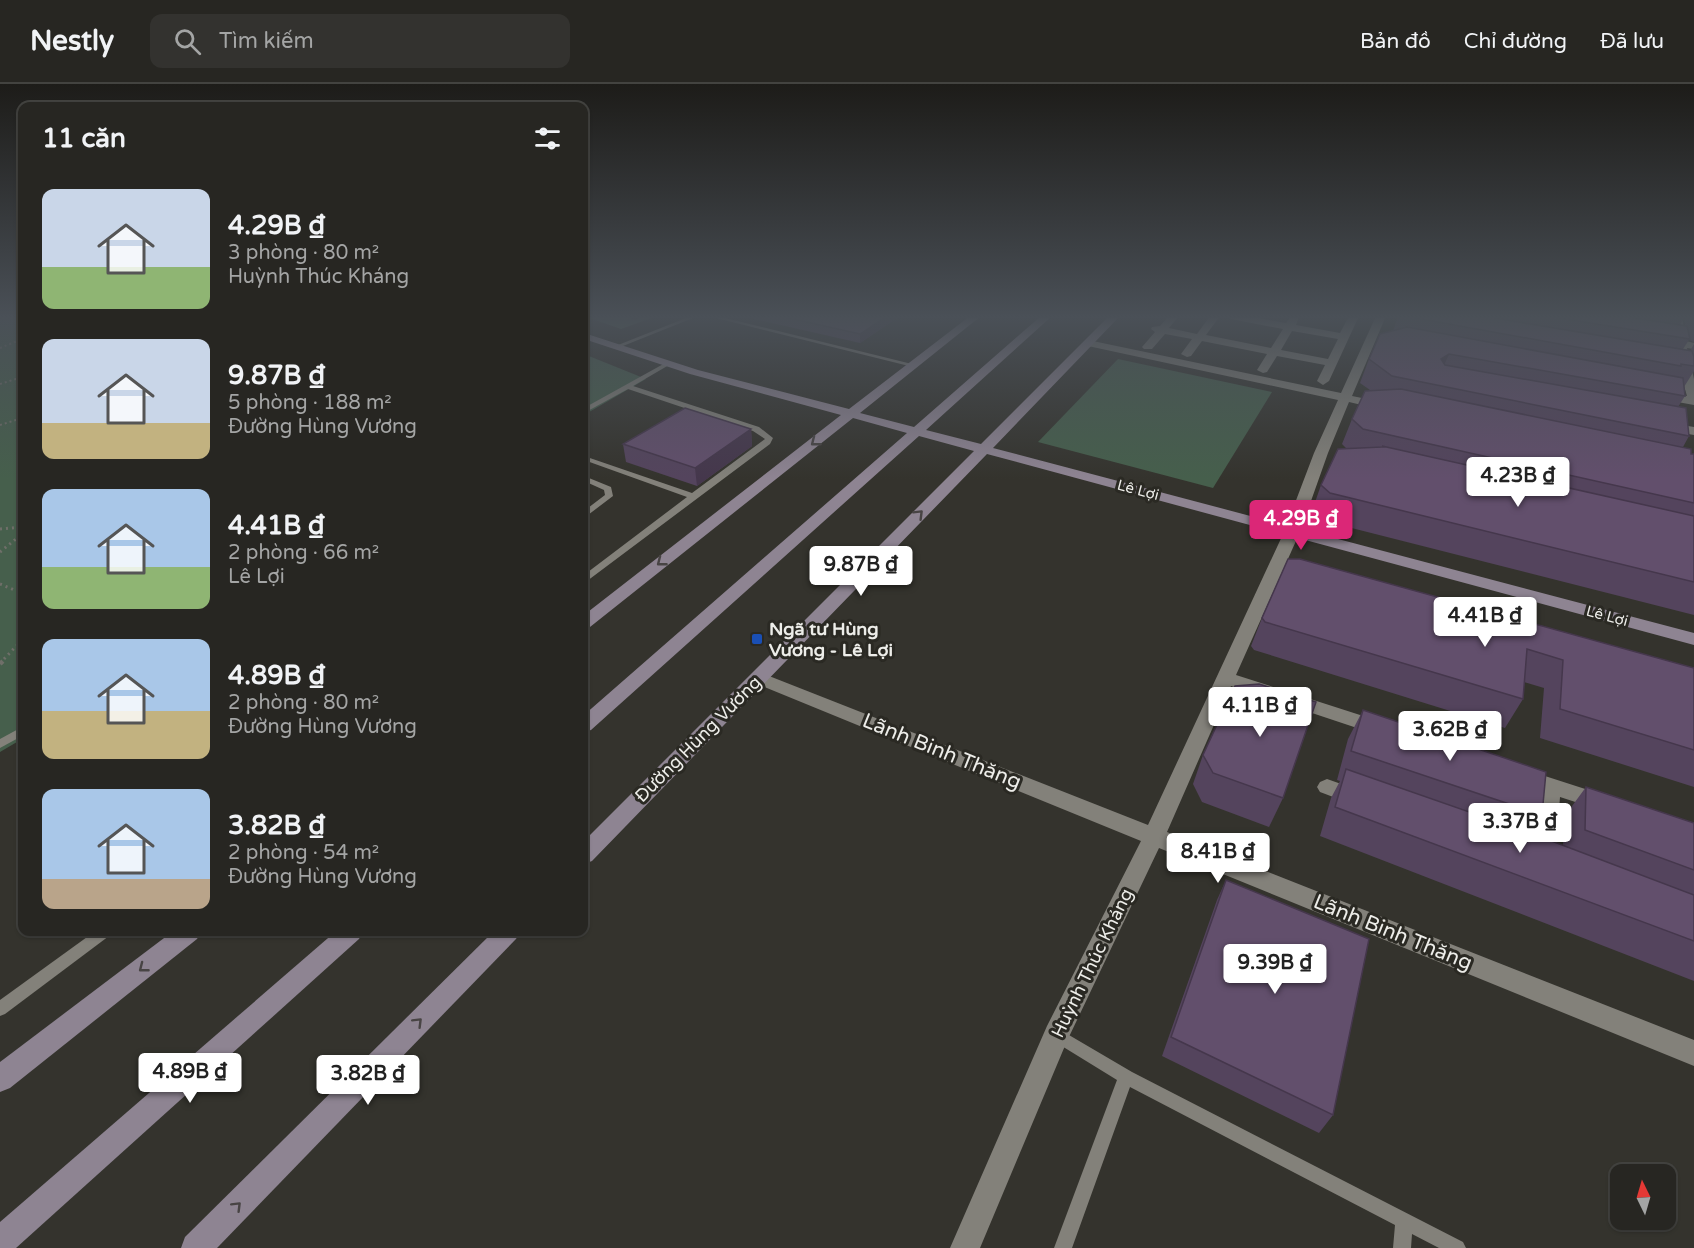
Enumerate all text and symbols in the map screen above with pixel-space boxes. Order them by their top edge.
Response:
search box [150,14,570,68]
text: Nestly [30,24,114,58]
icon: search [171,25,204,58]
text: Tìm kiếm [219,28,314,54]
text: Bản đồ [1360,29,1431,54]
text: Chỉ đường [1464,29,1567,54]
text: Đã lưu [1600,29,1664,54]
icon: filters [531,122,564,155]
text: 11 căn [42,123,126,154]
text: 4.29B ₫ [228,210,326,241]
icon: home [90,213,162,285]
text: 3 phòng · 80 m² [228,241,379,265]
text: Huỳnh Thúc Kháng [228,265,409,289]
text: 9.87B ₫ [228,360,325,391]
icon: home [90,363,162,435]
text: 5 phòng · 188 m² [228,391,392,415]
text: Đường Hùng Vương [228,415,417,439]
one-way arrow [810,435,821,446]
pin: 4.23B ₫ [1463,457,1573,508]
text: 4.23B ₫ [1480,464,1556,488]
street label: Lê Lợi [1115,476,1161,504]
pin: 4.29B ₫ [1246,500,1356,551]
text: 4.29B ₫ [1263,507,1339,531]
text: 4.41B ₫ [228,510,325,541]
one-way arrow [912,511,923,522]
icon: home [90,513,162,585]
text: 2 phòng · 66 m² [228,541,379,565]
pin: 9.87B ₫ [806,546,916,597]
text: 9.87B ₫ [824,553,898,577]
one-way arrow [657,555,668,566]
text: Lê Lợi [228,565,285,589]
pin: 4.41B ₫ [1430,597,1540,648]
street label: Lê Lợi [1584,602,1630,630]
text: 4.41B ₫ [1448,604,1522,628]
place label: Ngã tư Hùng Vương - Lê Lợi [769,618,893,661]
marker: Ngã tư Hùng Vương - Lê Lợi [750,632,764,646]
text: 4.89B ₫ [228,660,325,691]
icon: home [90,663,162,735]
street label: Đường Hùng Vương [630,671,766,807]
pin: 4.11B ₫ [1205,687,1315,738]
text: 2 phòng · 80 m² [228,691,379,715]
text: 4.11B ₫ [1222,694,1298,718]
street label: Lãnh Binh Thăng [859,708,1025,795]
pin: 3.62B ₫ [1395,711,1505,762]
text: Đường Hùng Vương [228,715,417,739]
text: 3.62B ₫ [1412,718,1488,742]
pin: 3.37B ₫ [1465,803,1575,854]
text: 3.82B ₫ [228,810,325,841]
text: 3.37B ₫ [1482,810,1558,834]
icon: home [90,813,162,885]
pin: 8.41B ₫ [1163,833,1273,884]
text: 8.41B ₫ [1181,840,1255,864]
text: 2 phòng · 54 m² [228,841,379,865]
text: Đường Hùng Vương [228,865,417,889]
street label: Huỳnh Thúc Kháng [1046,885,1138,1041]
street label: Lãnh Binh Thăng [1310,889,1476,976]
pin: 9.39B ₫ [1220,944,1330,995]
text: 9.39B ₫ [1237,951,1313,975]
one-way arrow [139,960,150,971]
one-way arrow [411,1019,422,1030]
pin: 4.89B ₫ [135,1053,245,1104]
pin: 3.82B ₫ [313,1055,423,1106]
text: 4.89B ₫ [153,1060,227,1084]
text: 3.82B ₫ [331,1062,405,1086]
north arrow [1610,1164,1676,1230]
map controls [1610,1164,1676,1230]
one-way arrow [230,1203,241,1214]

